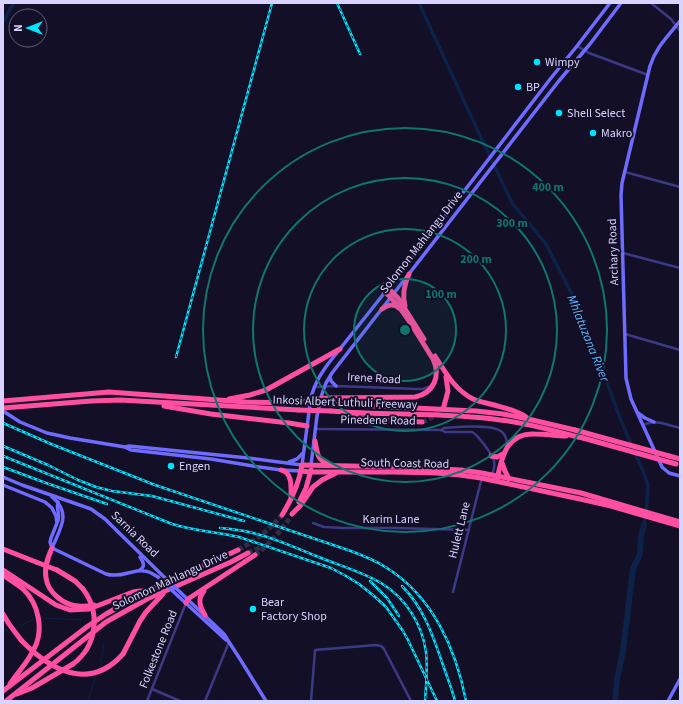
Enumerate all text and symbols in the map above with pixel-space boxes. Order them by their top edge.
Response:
north arrow [8,8,48,48]
text: N [11,24,26,32]
place label: Wimpy [545,54,580,71]
marker: Wimpy [532,57,542,67]
place label: BP [526,79,540,96]
marker: BP [513,82,523,92]
place label: Shell Select [567,105,625,122]
marker: Shell Select [554,108,564,118]
place label: Makro [601,125,632,142]
marker: Makro [588,128,598,138]
text: 400 m [532,179,564,196]
street label: Solomon Mahlangu Drive [376,187,467,297]
text: 300 m [496,215,528,232]
street label: Archary Road [604,218,623,286]
text: 200 m [460,251,492,268]
text: 100 m [425,286,457,303]
water label: Mhlatuzana River [562,292,614,385]
centre of rings [398,323,412,337]
street label: Irene Road [347,369,401,388]
street label: Inkosi Albert Luthuli Freeway [272,391,418,414]
street label: Pinedene Road [340,411,416,430]
street label: South Coast Road [361,454,449,473]
place label: Engen [179,458,210,475]
marker: Engen [166,461,176,471]
street label: Hulett Lane [444,500,475,560]
street label: Sarnia Road [107,507,162,561]
street label: Karim Lane [363,511,419,528]
street label: Solomon Mahlangu Drive [110,546,231,615]
place label: Bear Factory Shop [261,594,327,625]
marker: Bear Factory Shop [248,604,258,614]
street label: Folkestone Road [135,608,182,691]

